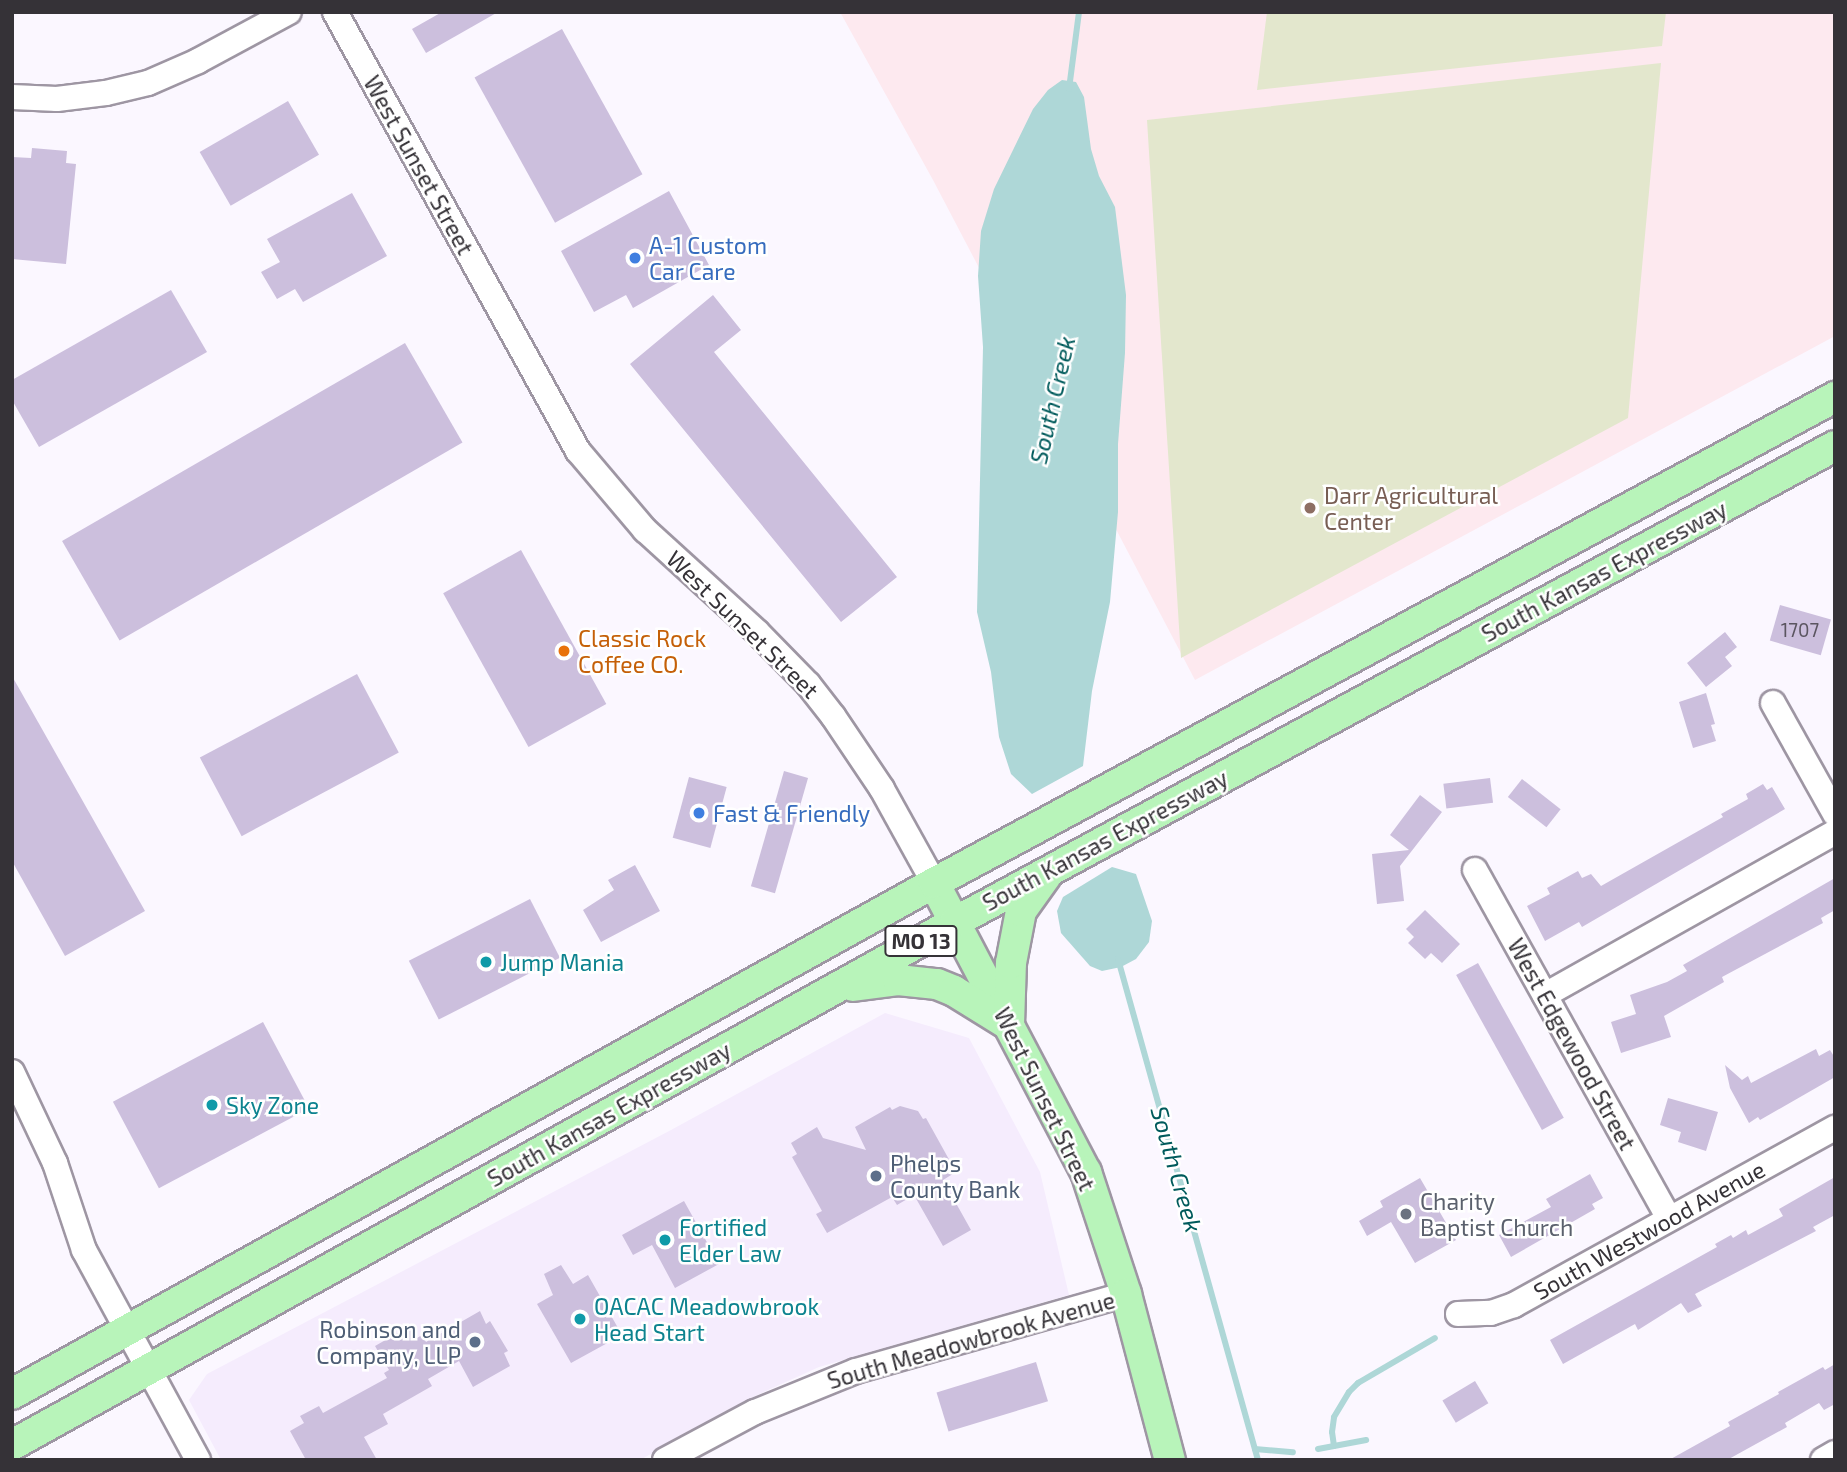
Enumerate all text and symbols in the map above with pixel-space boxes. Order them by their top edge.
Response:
street label: West Sunset Street [358,71,480,259]
place label: A-1 Custom Car Care [649,231,767,285]
marker: A-1 Custom Car Care [627,250,643,266]
water label: South Creek [1023,333,1081,467]
place label: Darr Agricultural Center [1324,481,1499,535]
street label: South Kansas Expressway [1477,495,1731,647]
marker: Darr Agricultural Center [1302,500,1318,516]
street label: West Sunset Street [661,544,825,704]
house number: 1707 [1781,619,1819,641]
place label: Classic Rock Coffee CO. [578,624,706,678]
marker: Classic Rock Coffee CO. [556,643,572,659]
street label: South Kansas Expressway [978,764,1232,916]
place label: Fast & Friendly [713,799,870,827]
marker: Fast & Friendly [691,805,707,821]
road number: MO 13 [884,923,958,958]
street label: West Edgewood Street [1502,933,1642,1155]
place label: Jump Mania [500,948,624,976]
marker: Jump Mania [478,954,494,970]
street label: West Sunset Street [989,1003,1101,1195]
street label: South Kansas Expressway [483,1036,735,1192]
place label: Sky Zone [226,1091,320,1119]
marker: Sky Zone [204,1097,220,1113]
water label: South Creek [1145,1103,1209,1235]
place label: Phelps County Bank [890,1149,1021,1203]
street label: South Westwood Avenue [1528,1155,1770,1305]
marker: Phelps County Bank [868,1168,884,1184]
place label: Charity Baptist Church [1420,1187,1573,1241]
marker: Charity Baptist Church [1398,1206,1414,1222]
place label: Fortified Elder Law [679,1213,782,1267]
marker: Fortified Elder Law [657,1232,673,1248]
street label: South Meadowbrook Avenue [824,1286,1118,1394]
place label: OACAC Meadowbrook Head Start [594,1292,819,1346]
marker: OACAC Meadowbrook Head Start [572,1311,588,1327]
place label: Robinson and Company, LLP [316,1315,461,1369]
marker: Robinson and Company, LLP [467,1334,483,1350]

